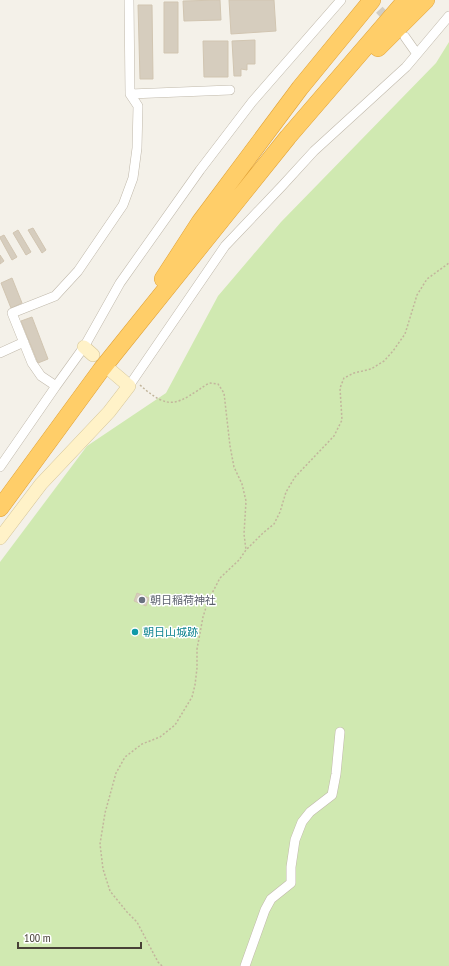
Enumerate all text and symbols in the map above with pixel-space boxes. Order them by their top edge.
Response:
place label: 朝日稲荷神社 [150,593,216,607]
marker: 朝日稲荷神社 [137,595,147,605]
place label: 朝日山城跡 [143,625,198,639]
marker: 朝日山城跡 [130,627,140,637]
scale bar [18,924,141,950]
text: 100 m [24,930,51,945]

